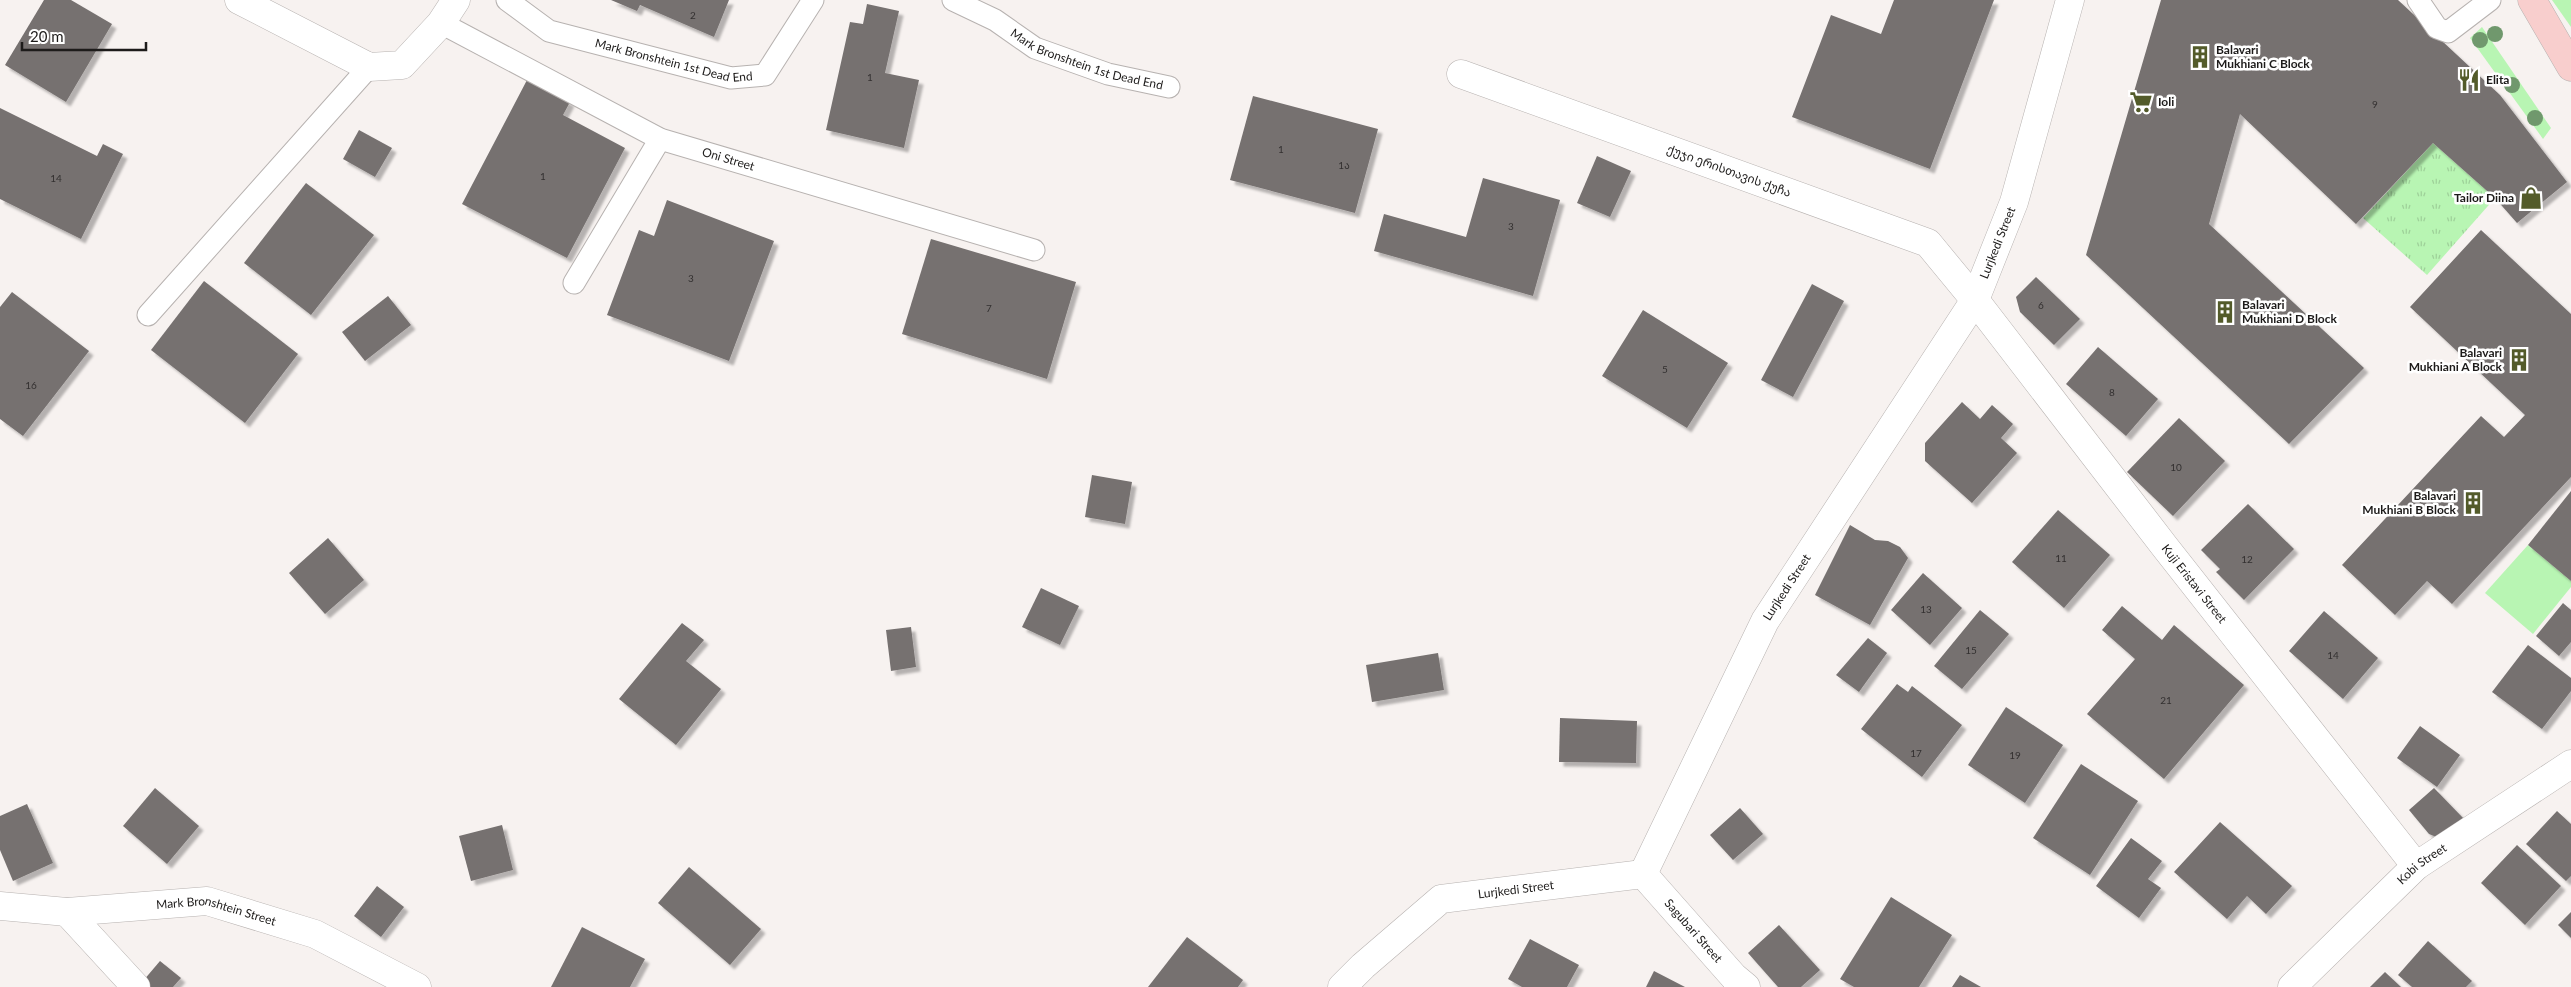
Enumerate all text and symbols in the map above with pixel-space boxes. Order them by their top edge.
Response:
house number: 2 [690,9,696,21]
scale bar [22,20,146,52]
street label: Mark Bronshtein 1st Dead End [1008,25,1165,93]
text: 20 m [30,27,64,45]
street label: Mark Bronshtein 1st Dead End [594,35,753,85]
place label: Balavari Mukhiani C Block [2216,42,2310,71]
building icon: Balavari Mukhiani C Block [2187,44,2213,70]
restaurant icon: Elita [2456,67,2482,93]
house number: 1 [867,71,873,83]
place label: Elita [2486,72,2509,87]
supermarket icon: Ioli [2128,89,2154,115]
place label: Ioli [2158,94,2174,109]
house number: 9 [2372,98,2378,110]
street label: ქუჯი ერისთავის ქუჩა [1665,141,1793,200]
house number: 1 [1278,143,1284,155]
street label: Oni Street [700,144,757,174]
house number: 1ა [1338,159,1350,171]
house number: 1 [540,170,546,182]
house number: 14 [50,172,62,184]
shop icon: Tailor Diina [2518,185,2544,211]
place label: Tailor Diina [2454,190,2514,205]
street label: Lurjkedi Street [1976,204,2019,281]
house number: 3 [1508,220,1514,232]
house number: 3 [688,272,694,284]
place label: Balavari Mukhiani D Block [2242,297,2338,326]
house number: 6 [2038,299,2044,311]
building icon: Balavari Mukhiani D Block [2212,299,2238,325]
house number: 7 [986,302,992,314]
place label: Balavari Mukhiani A Block [2409,345,2503,374]
building icon: Balavari Mukhiani A Block [2506,347,2532,373]
house number: 5 [1662,363,1668,375]
house number: 16 [25,379,37,391]
house number: 8 [2109,386,2115,398]
house number: 10 [2170,461,2182,473]
place label: Balavari Mukhiani B Block [2362,488,2457,517]
building icon: Balavari Mukhiani B Block [2460,490,2486,516]
street label: Kuji Eristavi Street [2159,541,2231,627]
street label: Lurjkedi Street [1759,551,1814,623]
house number: 11 [2055,552,2067,564]
house number: 12 [2241,553,2253,565]
house number: 13 [1920,603,1932,615]
house number: 15 [1965,644,1977,656]
house number: 14 [2327,649,2339,661]
house number: 21 [2160,694,2172,706]
house number: 17 [1910,747,1922,759]
house number: 19 [2009,749,2021,761]
street label: Kobi Street [2394,840,2450,887]
street label: Lurjkedi Street [1477,877,1555,901]
street label: Mark Bronshtein Street [156,893,278,929]
street label: Sagubari Street [1662,896,1726,966]

